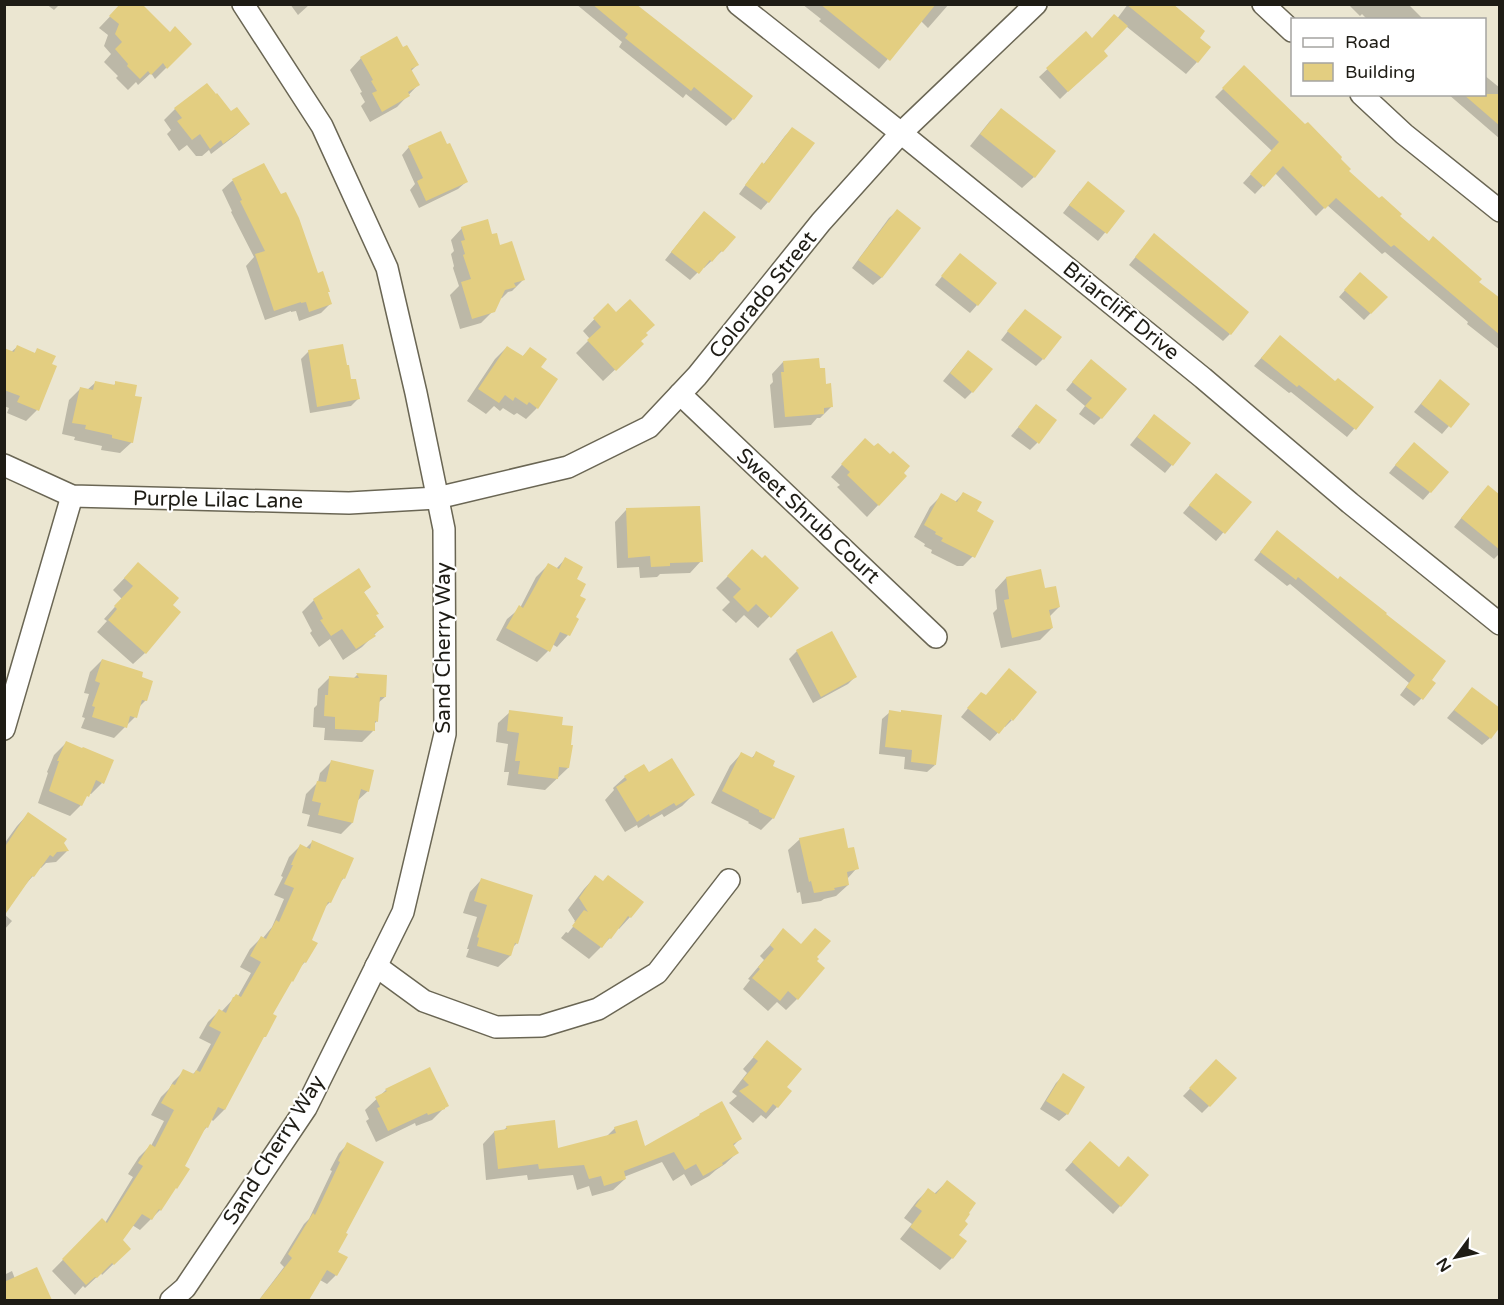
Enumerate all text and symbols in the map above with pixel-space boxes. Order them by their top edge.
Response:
legend [1291,18,1486,96]
text: Road [1345,31,1390,53]
text: Building [1345,61,1415,83]
street label: Colorado Street [704,226,822,364]
street label: Briarcliff Drive [1058,257,1184,366]
street label: Sweet Shrub Court [731,443,885,589]
street label: Purple Lilac Lane [133,486,303,514]
street label: Sand Cherry Way [431,562,456,734]
street label: Sand Cherry Way [218,1071,330,1229]
north arrow [1426,1227,1486,1287]
text: N [1432,1254,1456,1275]

